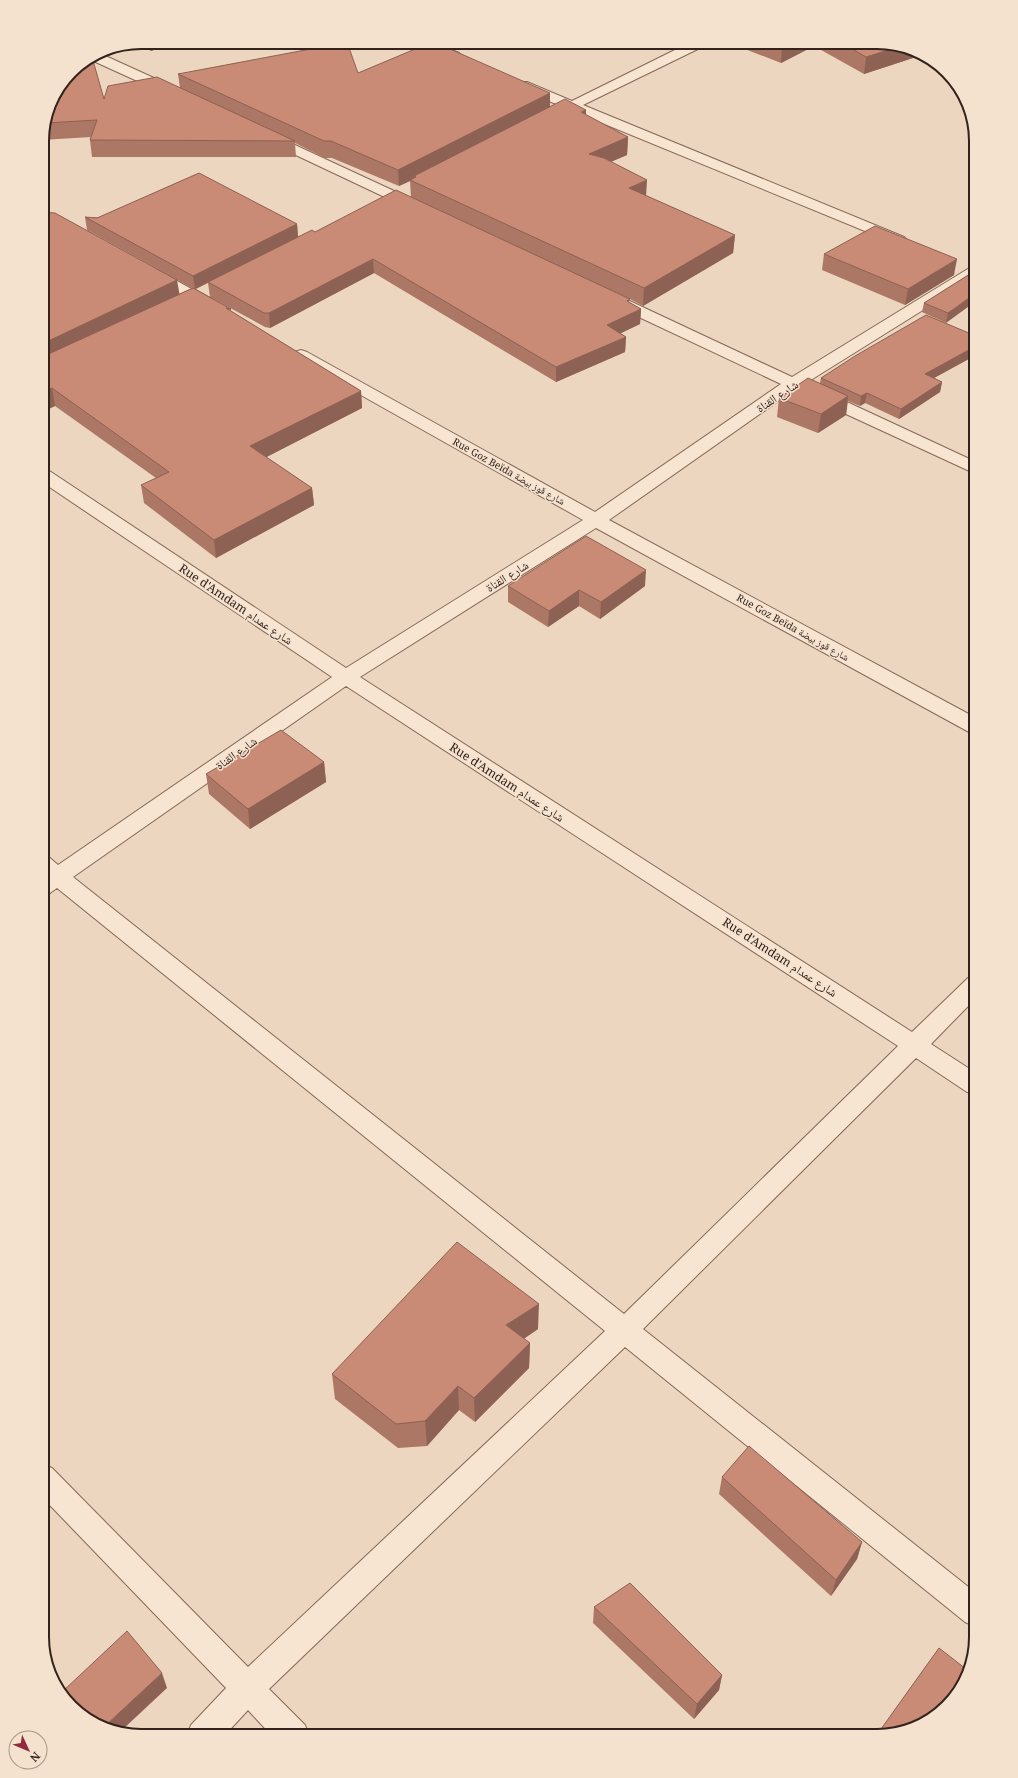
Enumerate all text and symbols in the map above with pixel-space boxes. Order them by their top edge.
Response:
street label: شارع القناة [753,376,801,416]
street label: Rue Goz Beïda شارع قوز بيضة [450,434,568,508]
street label: شارع القناة [482,556,532,596]
street label: Rue d'Amdam شارع عمدام [176,560,296,649]
street label: Rue Goz Beïda شارع قوز بيضة [734,590,852,664]
street label: شارع القناة [212,732,260,774]
street label: Rue d'Amdam شارع عمدام [446,738,568,826]
street label: Rue d'Amdam شارع عمدام [719,913,841,1001]
north arrow [8,1730,48,1770]
text: N [27,1749,44,1766]

